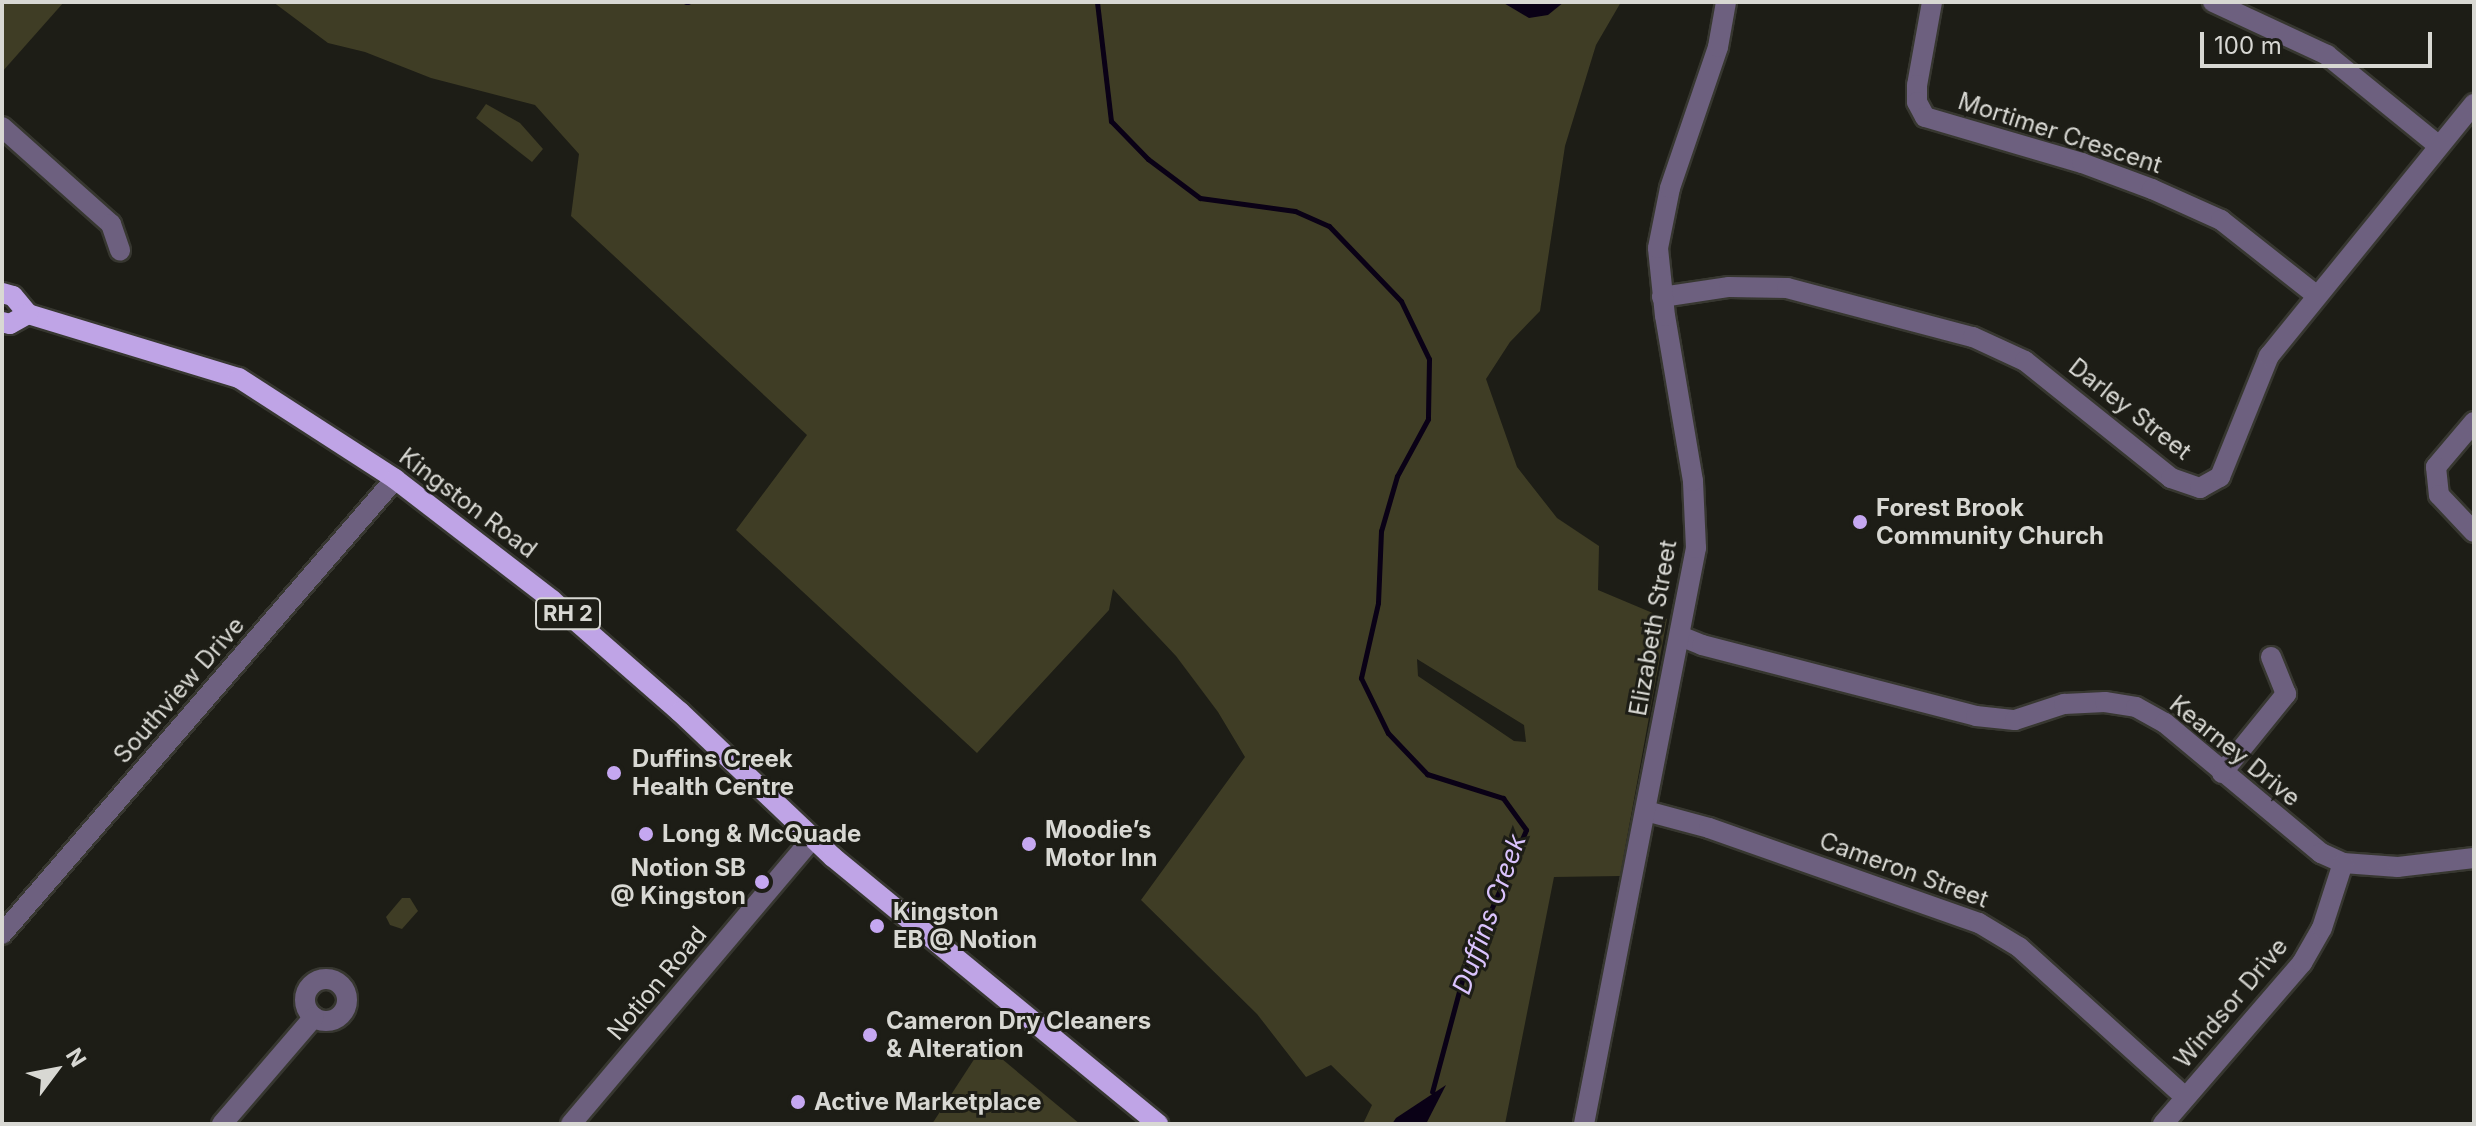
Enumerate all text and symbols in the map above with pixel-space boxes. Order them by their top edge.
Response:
scale bar [2204,16,2436,66]
text: 100 m [2214,31,2282,60]
street label: Mortimer Crescent [1954,86,2166,180]
street label: Darley Street [2063,352,2197,466]
street label: Kingston Road [394,442,542,564]
place label: Forest Brook Community Church [1876,494,2104,550]
marker: Forest Brook Community Church [1851,513,1869,531]
street label: Elizabeth Street [1623,538,1683,718]
road number: RH 2 [534,596,602,632]
street label: Southview Drive [108,611,250,769]
street label: Kearney Drive [2164,690,2306,812]
place label: Duffins Creek Health Centre [632,745,794,801]
marker: Duffins Creek Health Centre [603,762,625,784]
place label: Moodie’s Motor Inn [1045,816,1157,872]
place label: Long & McQuade [662,820,861,848]
marker: Long & McQuade [637,825,655,843]
street label: Cameron Street [1816,826,1992,914]
water label: Duffins Creek [1446,830,1532,998]
marker: Moodie’s Motor Inn [1020,835,1038,853]
place label: Notion SB @ Kingston [610,854,746,910]
marker: Notion SB @ Kingston [753,873,771,891]
place label: Kingston EB @ Notion [893,898,1037,954]
marker: Kingston EB @ Notion [868,917,886,935]
street label: Notion Road [601,920,713,1046]
street label: Windsor Drive [2168,932,2294,1074]
place label: Cameron Dry Cleaners & Alteration [886,1007,1151,1063]
marker: Cameron Dry Cleaners & Alteration [861,1026,879,1044]
north arrow [16,1030,96,1110]
text: N [61,1043,92,1071]
place label: Active Marketplace [814,1088,1042,1116]
marker: Active Marketplace [789,1093,807,1111]

